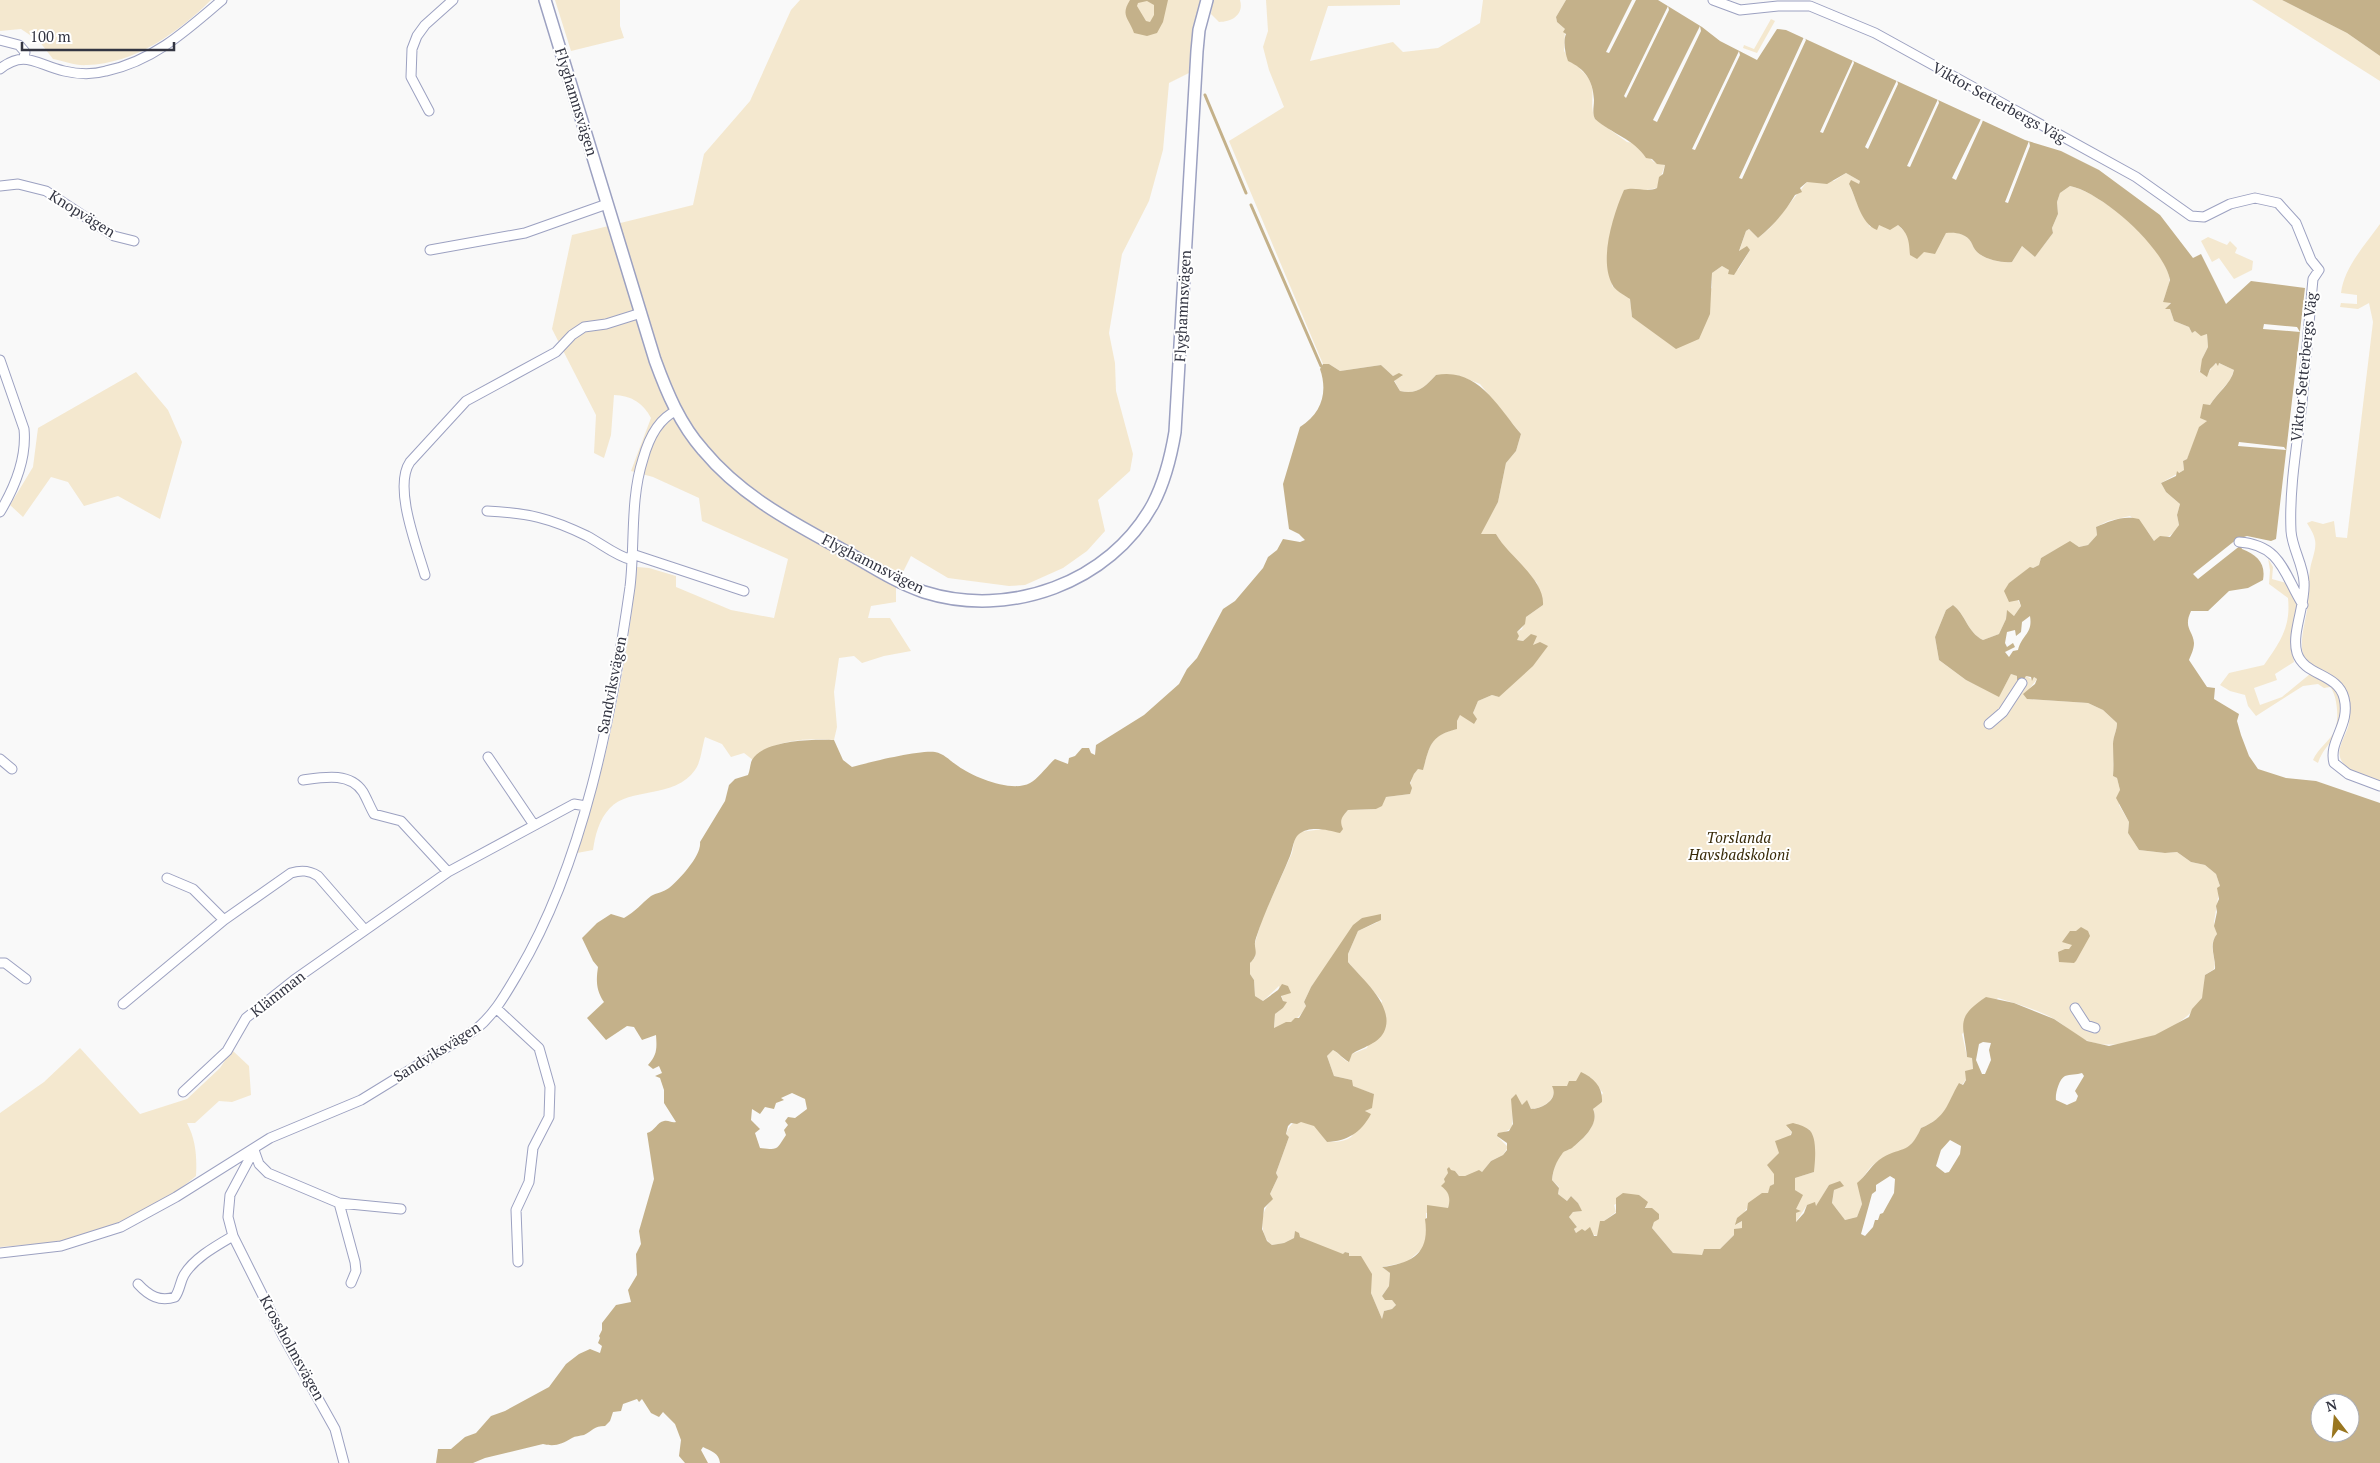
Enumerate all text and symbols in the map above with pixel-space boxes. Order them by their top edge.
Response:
scale bar [22,20,175,52]
text: 100 m [30,26,71,46]
street label: Flyghamnsvägen [551,45,603,158]
street label: Viktor Setterbergs Väg [1929,57,2071,148]
street label: Knopvägen [46,185,120,241]
street label: Flyghamnsvägen [1169,249,1195,362]
street label: Viktor Setterbergs Väg [2285,290,2321,443]
street label: Flyghamnsvägen [819,529,928,598]
street label: Sandviksvägen [592,634,630,735]
park label: Torslanda Havsbadskoloni [1688,827,1790,864]
street label: Klämman [246,966,309,1021]
street label: Sandviksvägen [389,1016,484,1086]
street label: Krossholmsvägen [256,1291,330,1404]
north arrow [2310,1393,2360,1443]
text: N [2324,1394,2339,1416]

